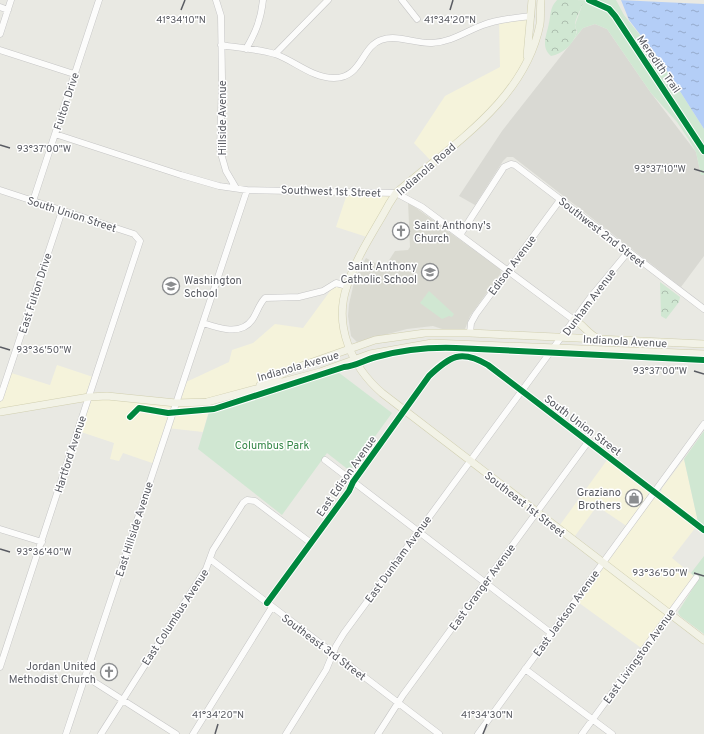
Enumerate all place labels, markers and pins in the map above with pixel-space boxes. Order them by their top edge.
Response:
place label: Saint Anthony's Church [414,219,491,246]
church icon: Saint Anthony's Church [391,221,411,241]
place label: Saint Anthony Catholic School [340,260,417,287]
school or university icon: Saint Anthony Catholic School [420,262,440,282]
place label: Washington School [184,274,242,301]
school or university icon: Washington School [161,276,181,296]
place label: Graziano Brothers [577,486,621,513]
shop icon: Graziano Brothers [624,488,644,508]
place label: Jordan United Methodist Church [9,660,96,687]
church icon: Jordan United Methodist Church [99,662,119,682]

